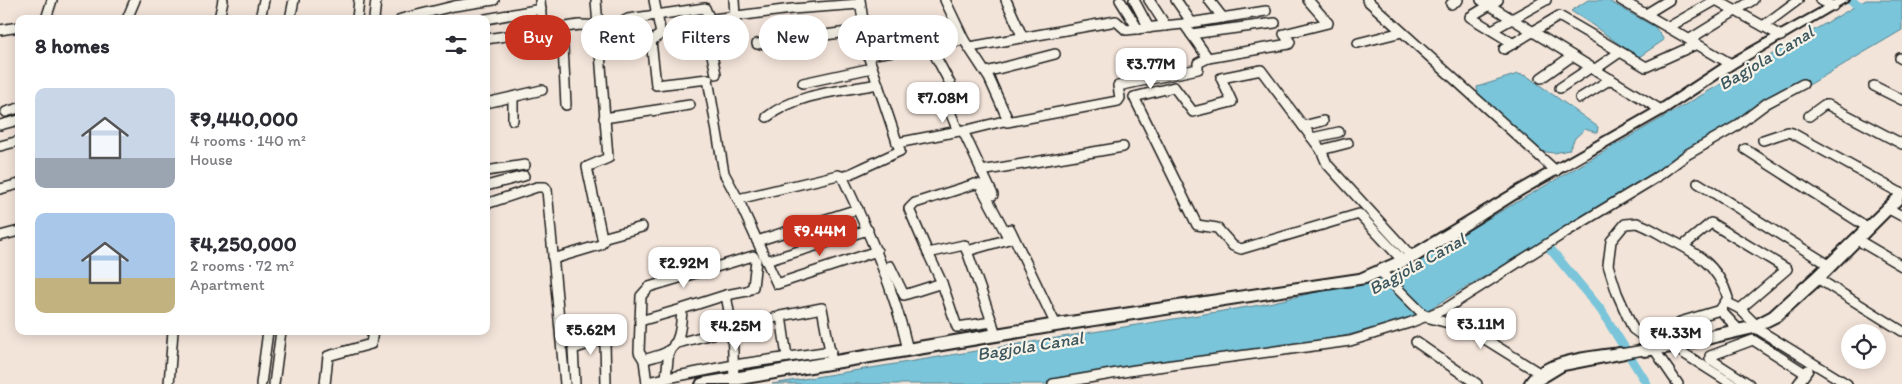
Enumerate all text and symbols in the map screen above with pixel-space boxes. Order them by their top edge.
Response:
chip: Buy [505,15,571,60]
chip: Rent [581,15,653,60]
chip: Filters [663,15,749,60]
chip: New [759,15,828,60]
chip: Apartment [838,15,958,60]
water label: Bagjola Canal [1714,20,1819,95]
icon: filters [442,31,470,59]
text: 8 homes [35,33,110,58]
pin: ₹3.77M [1110,48,1192,90]
text: ₹3.77M [1127,54,1175,73]
pin: ₹7.08M [902,82,984,124]
text: ₹7.08M [918,88,968,107]
text: ₹9,440,000 [190,106,298,131]
icon: home [75,108,135,168]
text: 4 rooms · 140 m² [190,131,306,150]
text: House [190,150,233,169]
pin: ₹9.44M [779,214,861,257]
text: ₹9.44M [794,221,846,240]
water label: Bagjola Canal [1365,227,1471,300]
text: ₹4,250,000 [190,231,297,256]
icon: home [75,233,135,293]
pin: ₹2.92M [643,246,725,289]
text: ₹2.92M [659,253,709,272]
text: 2 rooms · 72 m² [190,256,294,275]
text: Apartment [190,275,265,294]
pin: ₹3.11M [1440,308,1522,350]
pin: ₹4.25M [695,310,777,352]
pin: ₹5.62M [550,314,632,356]
text: ₹3.11M [1457,314,1505,333]
text: ₹4.25M [711,316,761,335]
pin: ₹4.33M [1635,316,1717,359]
text: ₹5.62M [566,320,616,339]
text: ₹4.33M [1650,323,1702,342]
map controls [1841,324,1886,369]
button: locate [1841,324,1886,369]
water label: Bagjola Canal [975,326,1087,365]

